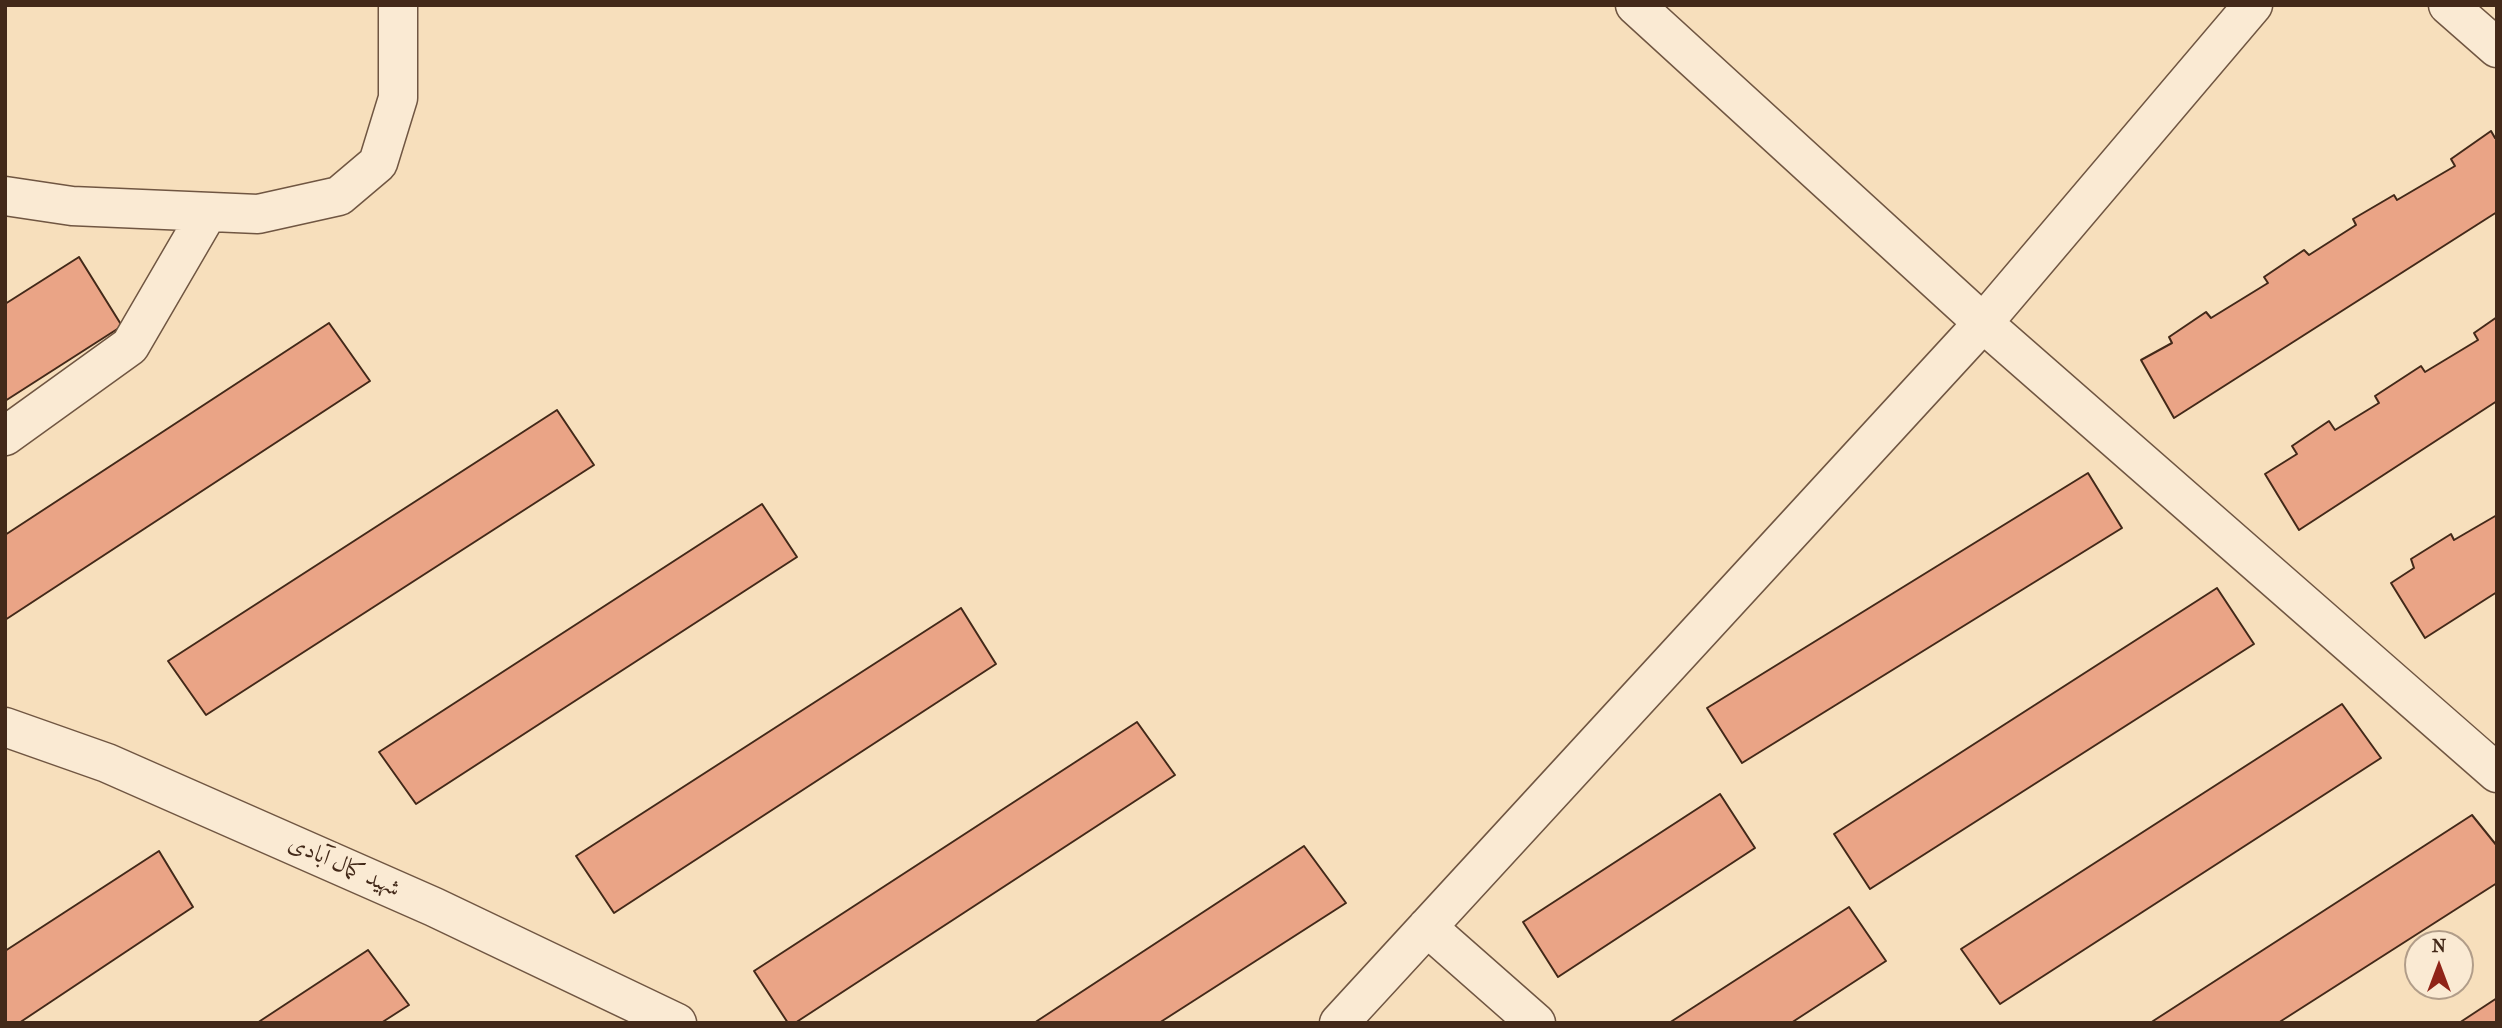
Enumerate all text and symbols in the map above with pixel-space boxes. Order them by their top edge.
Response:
street label: شهید کمال آبادی [284,830,404,904]
north arrow [2404,930,2474,1000]
text: N [2432,935,2446,957]

